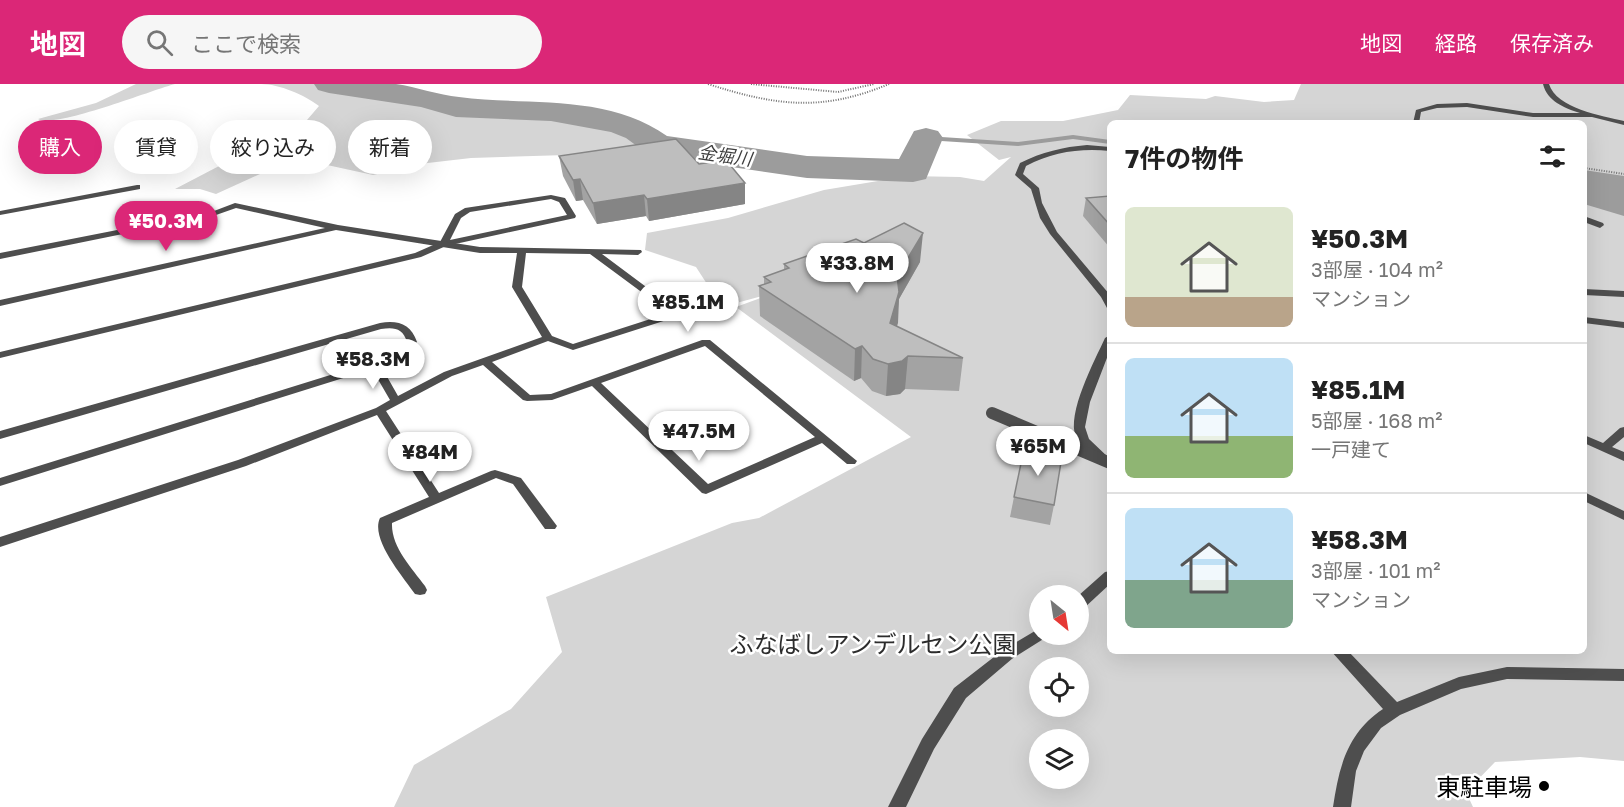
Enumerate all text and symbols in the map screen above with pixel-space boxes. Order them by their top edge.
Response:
search box [122,15,542,69]
icon: search [143,26,176,59]
text: 地図 [30,27,86,60]
text: ここで検索 [191,30,301,57]
text: 地図 [1360,30,1402,56]
text: 経路 [1435,30,1477,56]
text: 保存済み [1510,30,1594,56]
chip: 購入 [18,120,102,174]
chip: 賃貸 [114,120,198,174]
chip: 絞り込み [210,120,336,174]
chip: 新着 [348,120,432,174]
water label: 金堀川 [697,140,755,170]
icon: filters [1536,140,1569,173]
text: 7件の物件 [1125,143,1243,174]
pin: ¥50.3M [117,201,215,252]
text: ¥50.3M [129,208,203,232]
text: ¥50.3M [1311,223,1408,254]
icon: home [1173,231,1245,303]
pin: ¥33.8M [808,243,906,294]
text: ¥33.8M [820,250,894,274]
text: 3部屋 · 104 m² [1311,257,1443,281]
pin: ¥85.1M [639,282,737,333]
text: マンション [1311,286,1411,310]
text: ¥85.1M [652,289,724,313]
pin: ¥58.3M [324,339,422,390]
text: ¥58.3M [336,346,410,370]
text: ¥85.1M [1311,374,1406,405]
icon: home [1173,382,1245,454]
text: 5部屋 · 168 m² [1311,408,1443,432]
pin: ¥47.5M [650,411,748,462]
text: ¥47.5M [663,418,736,442]
pin: ¥65M [1002,426,1074,477]
pin: ¥84M [394,432,466,483]
text: ¥65M [1010,433,1066,457]
text: 一戸建て [1311,437,1391,461]
text: ¥84M [402,439,458,463]
text: ¥58.3M [1311,524,1408,555]
icon: home [1173,532,1245,604]
text: 3部屋 · 101 m² [1311,558,1440,582]
north arrow [1029,585,1089,645]
map controls [1029,585,1089,789]
text: マンション [1311,587,1411,611]
park label: ふなばしアンデルセン公園 [729,629,1017,658]
button: locate [1029,657,1089,717]
button: layers [1029,729,1089,789]
place label: 東駐車場 [1436,772,1532,801]
marker: 東駐車場 [1537,779,1551,793]

